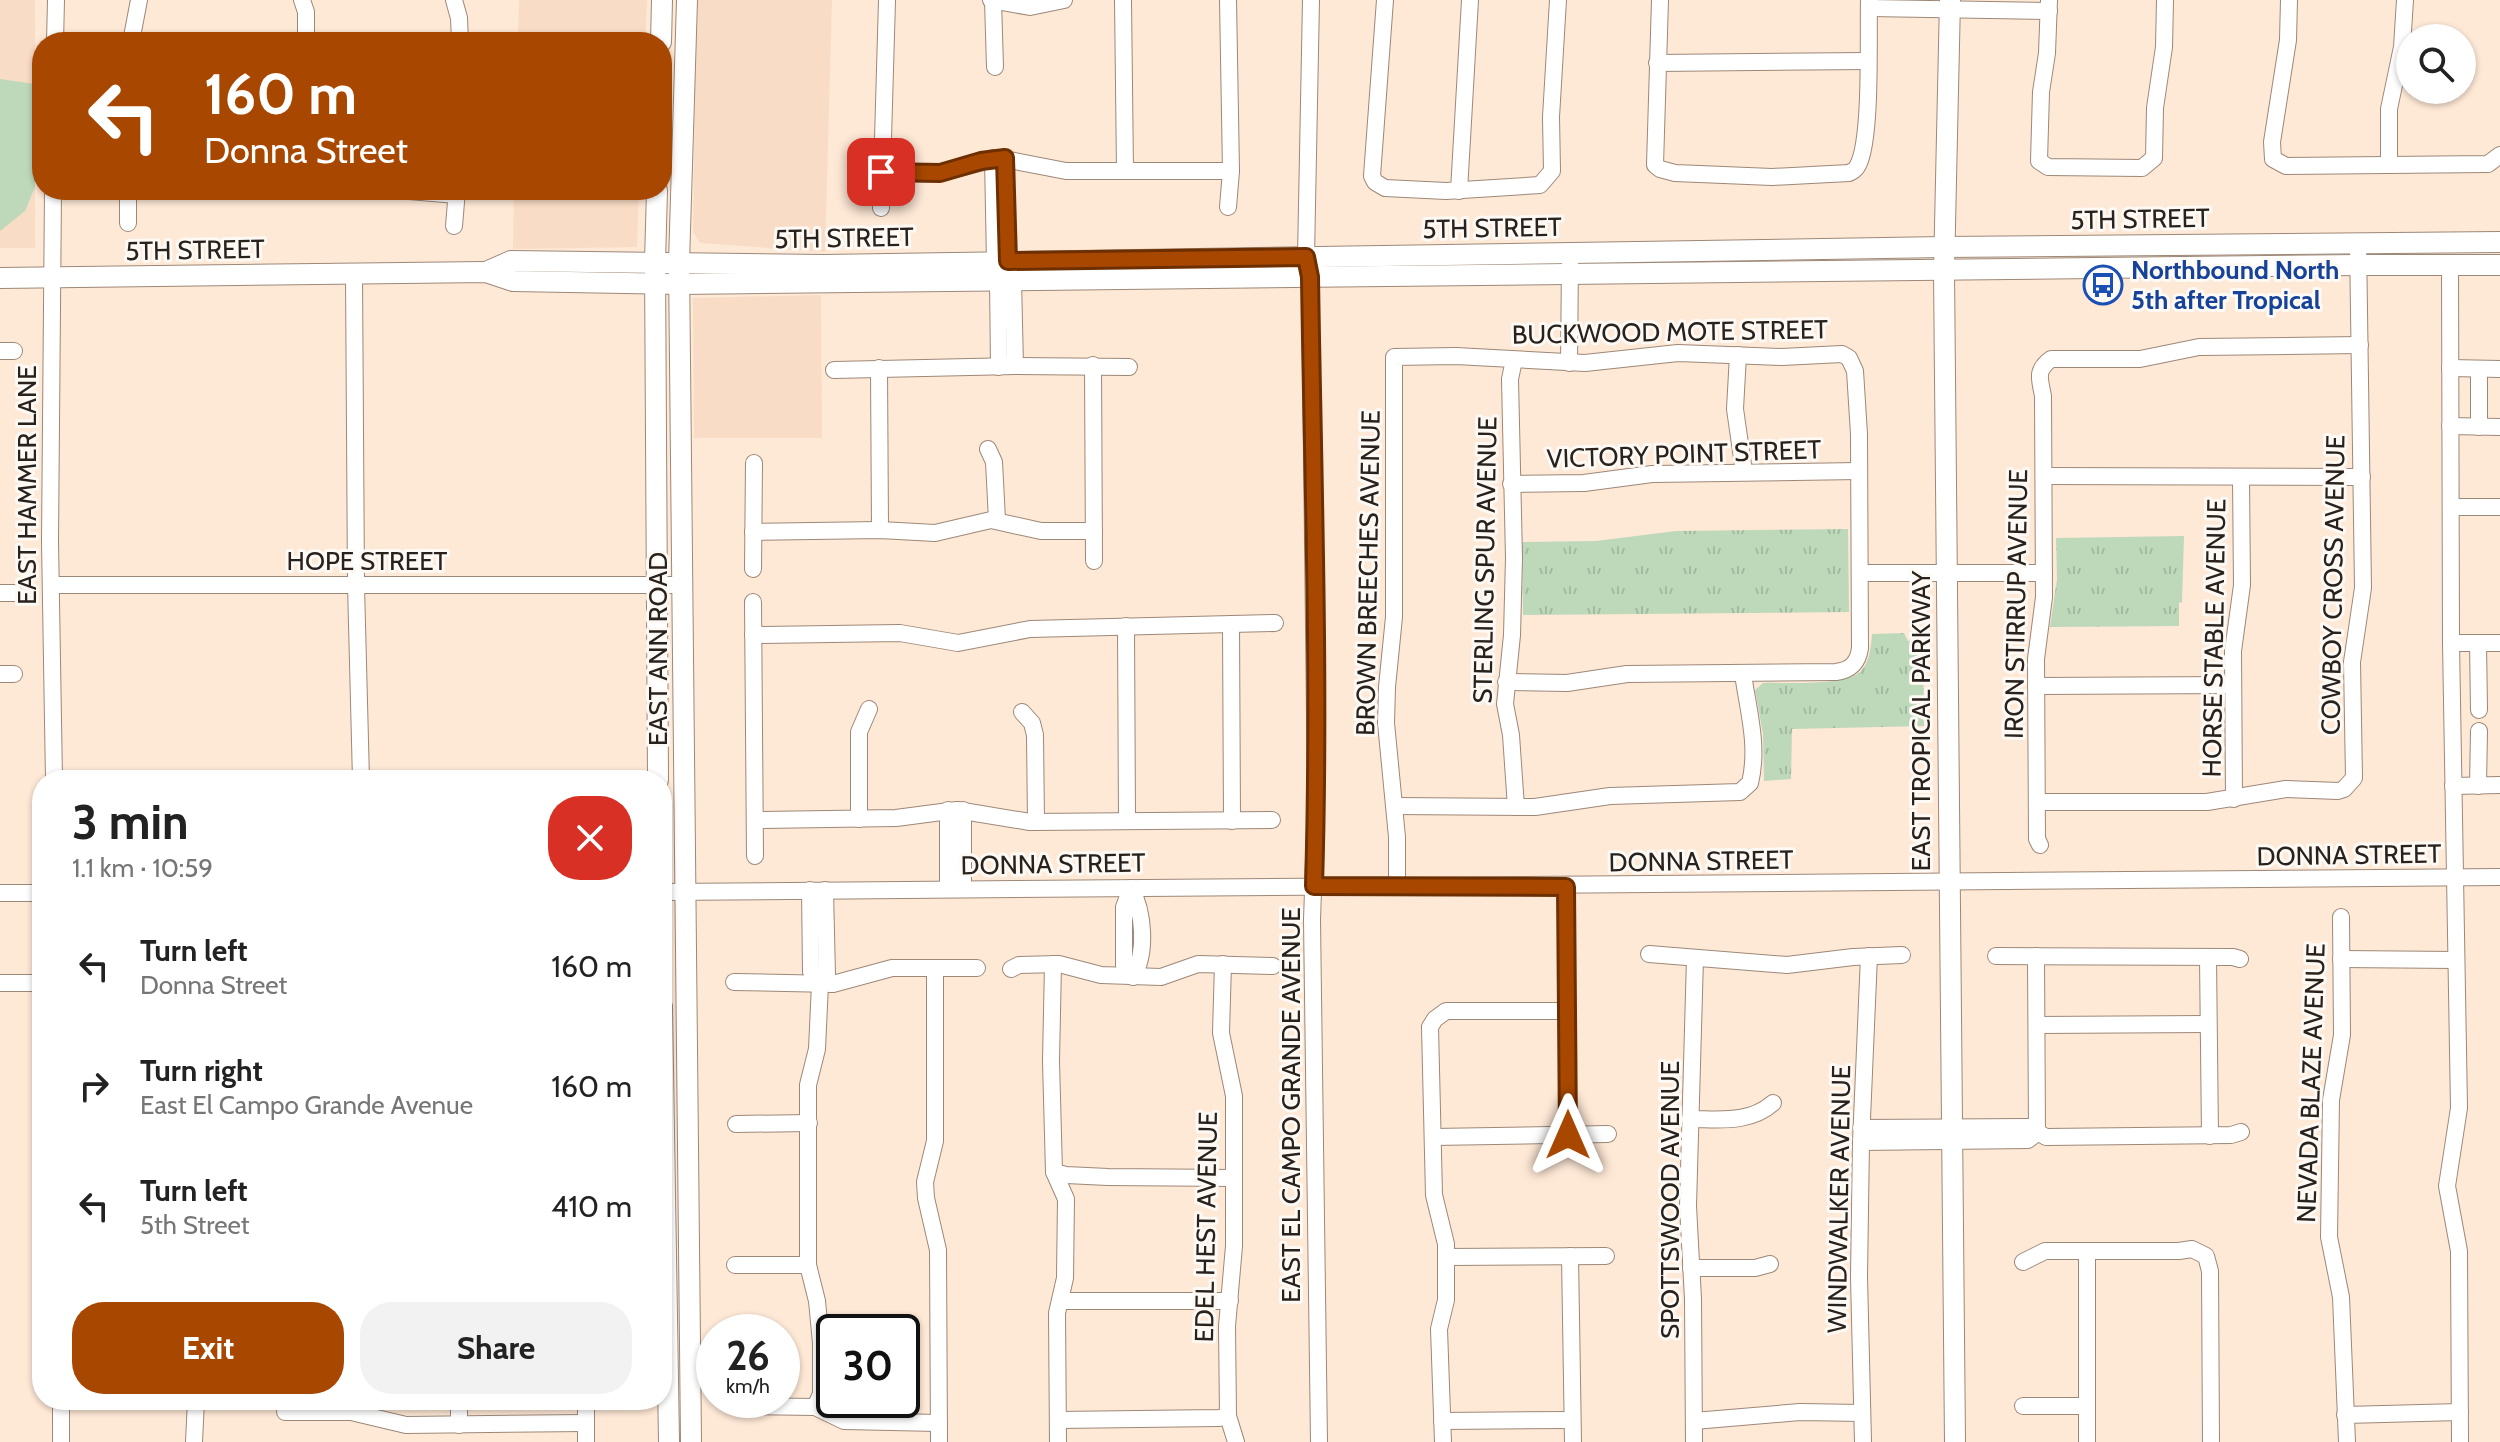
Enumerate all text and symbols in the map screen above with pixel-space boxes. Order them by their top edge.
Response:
map controls [2396,24,2476,104]
button: search [2396,24,2476,104]
text: 160 m [204,60,357,128]
icon: left [72,64,176,168]
text: Donna Street [204,128,408,172]
pin [847,138,915,206]
icon: arrive [859,150,903,194]
street label: 5TH STREET [2070,202,2210,236]
street label: 5TH STREET [1422,211,1562,245]
street label: 5TH STREET [774,221,914,255]
street label: 5TH STREET [125,233,265,267]
place label: Northbound North 5th after Tropical [2131,254,2339,316]
bus stop icon: Northbound North 5th after Tropical [2082,264,2124,306]
street label: BUCKWOOD MOTE STREET [1512,313,1828,351]
street label: EAST HAMMER LANE [11,365,43,605]
street label: BROWN BREECHES AVENUE [1349,410,1387,736]
street label: STERLING SPUR AVENUE [1466,416,1504,704]
street label: VICTORY POINT STREET [1546,433,1822,475]
street label: COWBOY CROSS AVENUE [2314,435,2352,735]
street label: IRON STIRRUP AVENUE [1998,469,2034,739]
street label: HORSE STABLE AVENUE [2196,498,2232,778]
street label: HOPE STREET [287,545,448,577]
street label: EAST ANN ROAD [642,552,674,746]
street label: EAST TROPICAL PARKWAY [1905,571,1937,871]
text: 3 min [72,793,188,851]
button: close [548,796,632,880]
street label: DONNA STREET [2256,837,2442,873]
street label: DONNA STREET [1608,843,1794,879]
street label: DONNA STREET [960,846,1146,882]
text: 1.1 km · 10:59 [72,852,213,884]
street label: EAST EL CAMPO GRANDE AVENUE [1275,907,1307,1303]
text: Turn left [140,932,248,969]
street label: NEVADA BLAZE AVENUE [2290,943,2332,1223]
icon: left [72,944,116,988]
text: 160 m [551,948,632,985]
text: Donna Street [140,969,287,1001]
text: Turn right [140,1052,263,1089]
street label: SPOTTSWOOD AVENUE [1654,1061,1686,1339]
icon: right [72,1064,116,1108]
street label: WINDWALKER AVENUE [1821,1065,1857,1333]
text: 160 m [551,1068,632,1105]
text: East El Campo Grande Avenue [140,1089,473,1121]
position arrow [1526,1093,1610,1177]
street label: EDEL HEST AVENUE [1188,1111,1224,1343]
text: Turn left [140,1172,248,1209]
icon: left [72,1184,116,1228]
text: 410 m [551,1188,632,1225]
text: 5th Street [140,1209,250,1241]
button: Exit [72,1302,344,1394]
button: Share [360,1302,632,1394]
speed limit sign: 30 [816,1314,920,1418]
text: 26 [726,1331,770,1380]
text: km/h [726,1374,770,1398]

